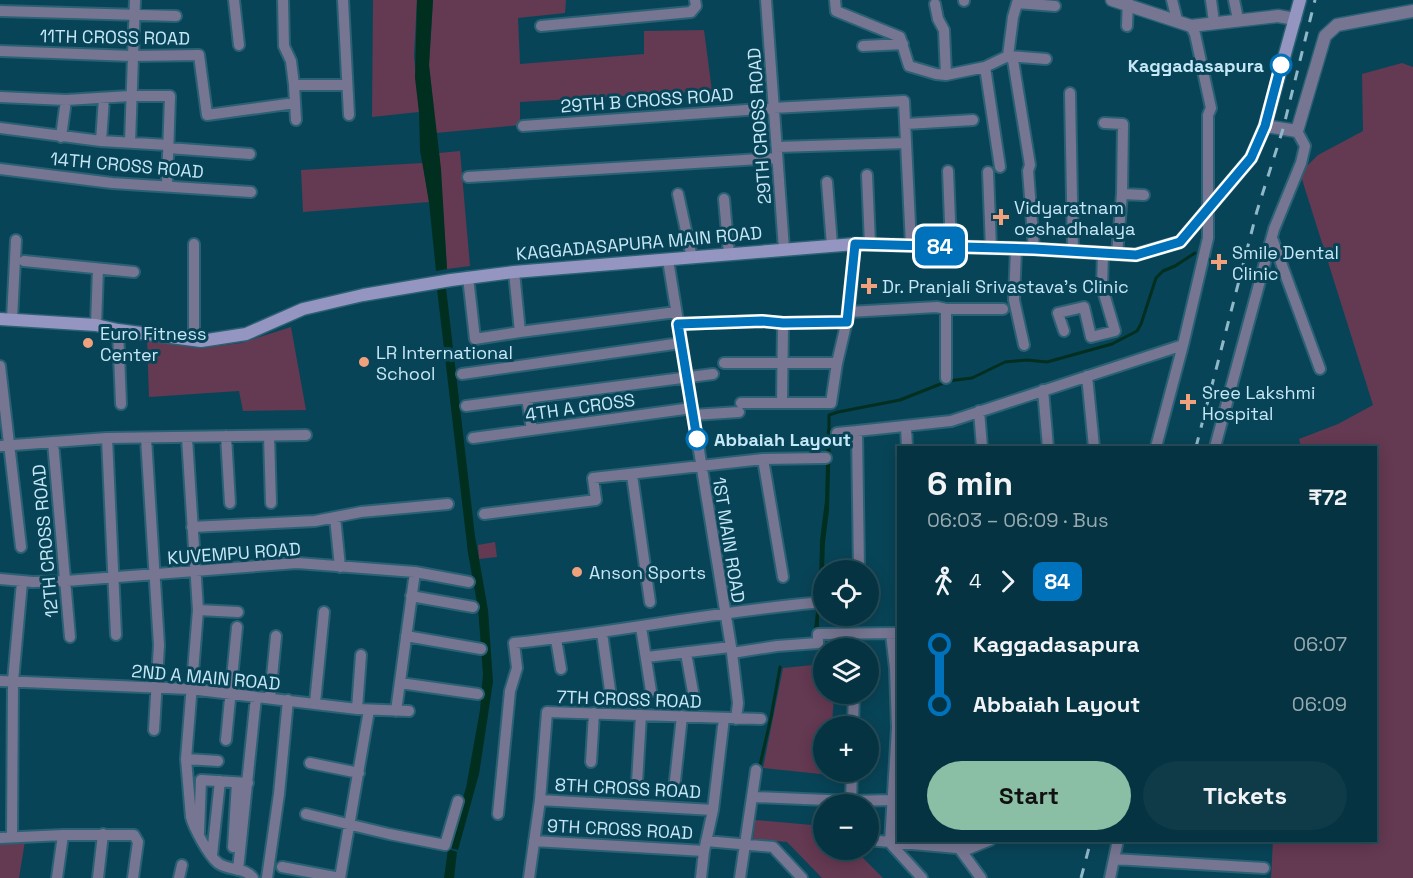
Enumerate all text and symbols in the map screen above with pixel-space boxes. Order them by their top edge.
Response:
street label: 11TH CROSS ROAD [40,24,190,50]
street label: 29TH CROSS ROAD [742,47,776,205]
place label: Kaggadasapura [1128,54,1265,77]
marker: Kaggadasapura [1270,54,1292,76]
street label: 29TH B CROSS ROAD [560,82,734,118]
street label: 14TH CROSS ROAD [49,147,205,183]
place label: Vidyaratnam oeshadhalaya [1014,196,1135,240]
marker: Vidyaratnam oeshadhalaya [992,208,1010,226]
street label: KAGGADASAPURA MAIN ROAD [515,221,763,265]
line badge: 84 [913,226,967,266]
text: 84 [927,233,953,260]
place label: Smile Dental Clinic [1232,241,1339,285]
marker: Smile Dental Clinic [1210,253,1228,271]
place label: Dr. Pranjali Srivastava's Clinic [882,275,1129,298]
marker: Dr. Pranjali Srivastava's Clinic [860,277,878,295]
place label: Euro Fitness Center [100,322,206,366]
marker: Euro Fitness Center [81,336,95,350]
place label: LR International School [376,341,513,385]
marker: LR International School [357,355,371,369]
place label: Sree Lakshmi Hospital [1202,381,1315,425]
street label: 4TH A CROSS [524,388,636,426]
marker: Sree Lakshmi Hospital [1179,393,1197,411]
marker: Abbaiah Layout [686,428,708,450]
place label: Abbaiah Layout [714,428,851,451]
text: 6 min [927,463,1013,505]
street label: 12TH CROSS ROAD [27,464,63,618]
street label: 1ST MAIN ROAD [708,475,750,605]
text: ₹72 [1308,483,1347,511]
text: 06:03 – 06:09 · Bus [927,507,1109,533]
street label: KUVEMPU ROAD [166,537,302,569]
map controls [813,560,879,860]
button: locate [813,560,879,626]
place label: Anson Sports [589,561,706,584]
marker: Anson Sports [570,565,584,579]
icon: walk [927,565,960,598]
icon: forward [991,565,1024,598]
text: 4 [969,568,982,594]
text: 84 [1045,568,1070,595]
text: Kaggadasapura [973,630,1139,658]
text: 06:07 [1293,631,1347,657]
button: layers [813,638,879,704]
street label: 2ND A MAIN ROAD [131,659,281,695]
street label: 7TH CROSS ROAD [556,685,702,713]
text: Abbaiah Layout [973,690,1140,718]
text: 06:09 [1292,691,1347,717]
button: + [813,716,879,782]
button: Start [927,761,1131,830]
button: Tickets [1143,761,1347,830]
street label: 8TH CROSS ROAD [554,773,702,803]
button: − [813,794,879,860]
street label: 9TH CROSS ROAD [546,814,694,844]

